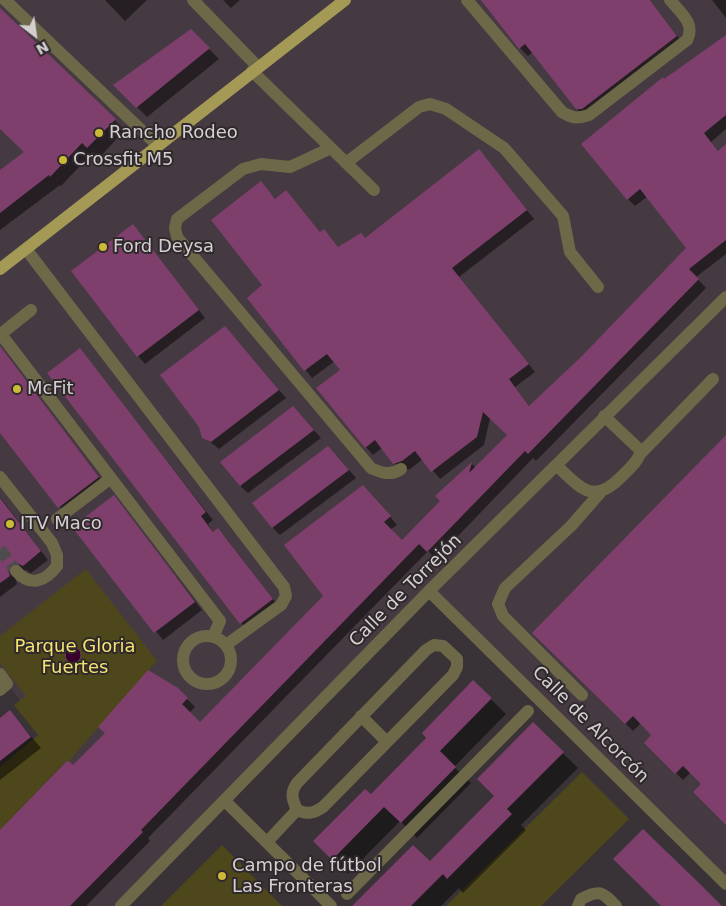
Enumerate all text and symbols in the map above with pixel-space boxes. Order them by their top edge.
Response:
north arrow [10,10,60,60]
text: N [33,38,52,58]
place label: Rancho Rodeo [109,122,238,144]
marker: Rancho Rodeo [93,127,105,139]
place label: Crossfit M5 [73,149,173,171]
marker: Crossfit M5 [57,154,69,166]
place label: Ford Deysa [113,236,214,258]
marker: Ford Deysa [97,241,109,253]
place label: McFit [27,378,74,400]
marker: McFit [11,383,23,395]
place label: ITV Maco [20,513,102,535]
marker: ITV Maco [4,518,16,530]
street label: Calle de Torrejón [345,530,467,652]
park label: Parque Gloria Fuertes [14,636,136,679]
street label: Calle de Alcorcón [527,662,653,788]
place label: Campo de fútbol Las Fronteras [232,855,382,898]
marker: Campo de fútbol Las Fronteras [216,870,228,882]

